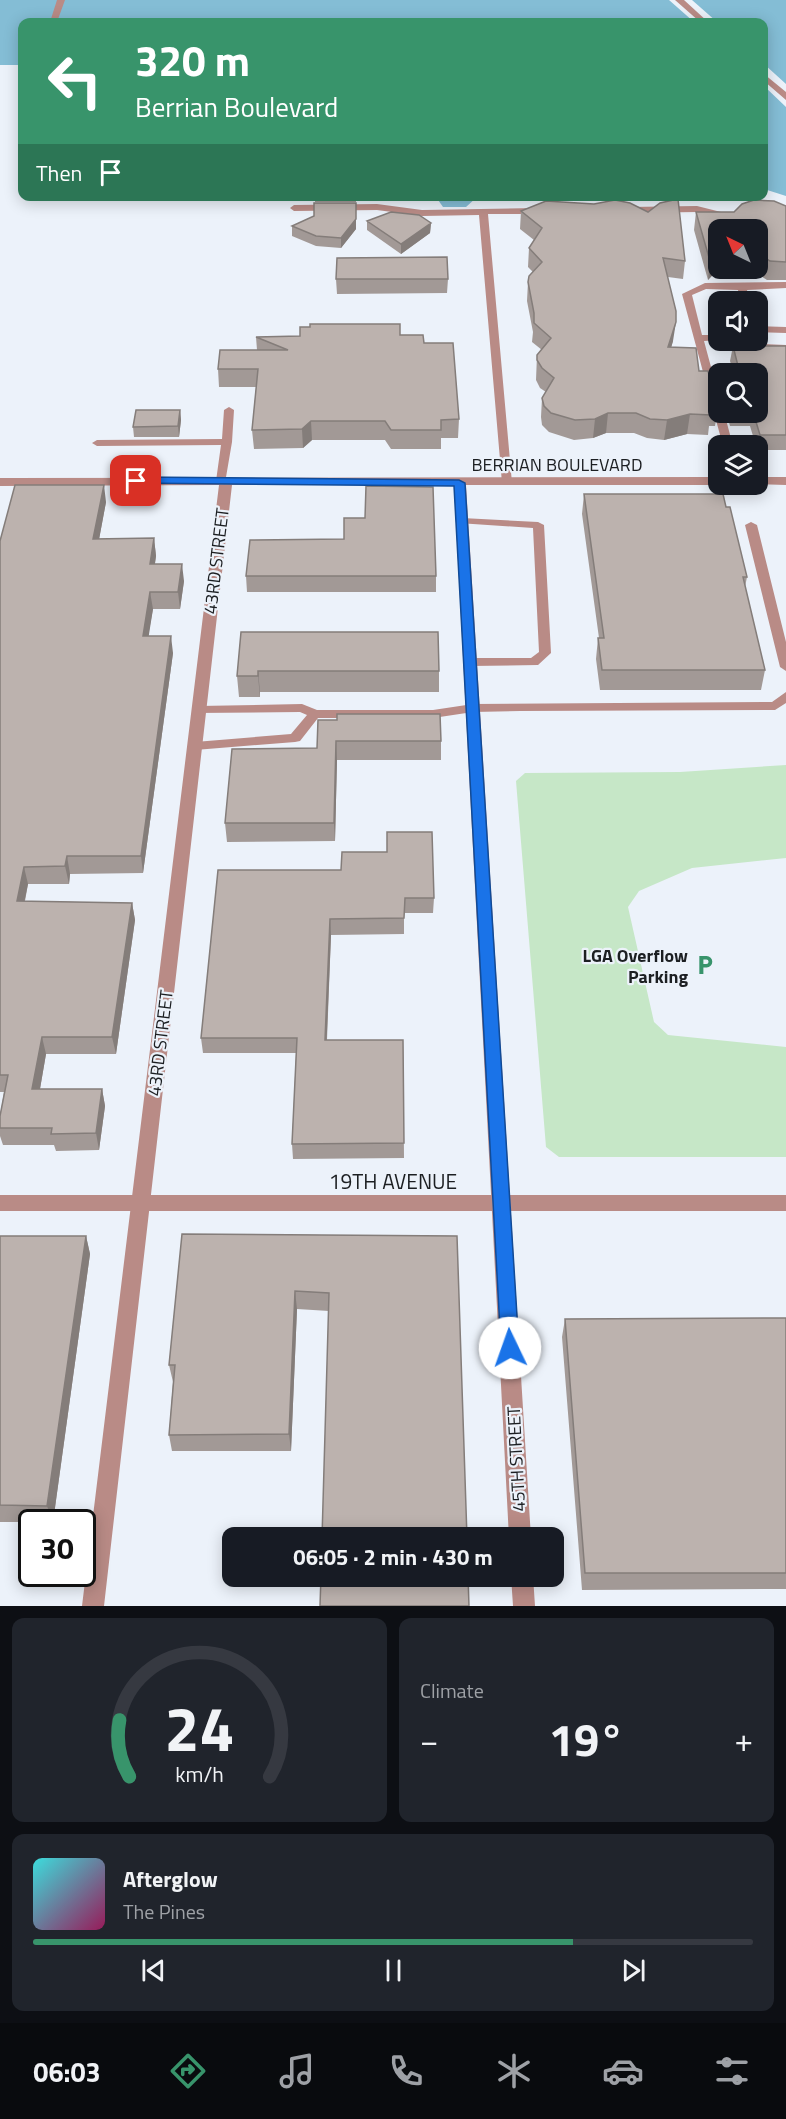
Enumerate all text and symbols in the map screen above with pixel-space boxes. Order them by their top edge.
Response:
text: 320 m [135,28,250,92]
icon: left [36,42,114,120]
text: Berrian Boulevard [135,86,338,127]
text: Then [36,156,82,190]
icon: arrive [94,156,127,189]
north arrow [708,219,768,279]
map controls [708,219,768,495]
button: sound [708,291,768,351]
button: search [708,363,768,423]
button: layers [708,435,768,495]
street label: BERRIAN BOULEVARD [471,451,643,478]
pin [110,455,161,506]
icon: arrive [119,464,152,497]
street label: 43RD STREET [196,506,236,616]
place label: LGA Overflow Parking [583,942,688,990]
parking icon: LGA Overflow Parking [693,953,717,977]
street label: 43RD STREET [140,988,180,1098]
street label: 19TH AVENUE [329,1165,457,1197]
position arrow [478,1316,542,1380]
street label: 45TH STREET [500,1405,532,1512]
speed limit sign: 30 [18,1509,96,1587]
text: 06:05 · 2 min · 430 m [293,1540,493,1574]
text: Climate [420,1675,484,1706]
text: 24 [165,1680,234,1775]
text: 19° [549,1705,624,1773]
text: − [420,1715,438,1765]
text: + [735,1715,753,1765]
text: km/h [175,1758,224,1790]
text: Afterglow [123,1862,218,1896]
text: The Pines [123,1896,205,1927]
icon: previous [137,1954,170,1987]
icon: pause [377,1954,410,1987]
icon: next [617,1954,650,1987]
icon: directions [167,2050,209,2092]
icon: music [276,2050,318,2092]
icon: phone [385,2050,427,2092]
icon: climate [493,2050,535,2092]
icon: car [602,2050,644,2092]
icon: filters [711,2050,753,2092]
text: 06:03 [33,2051,101,2092]

